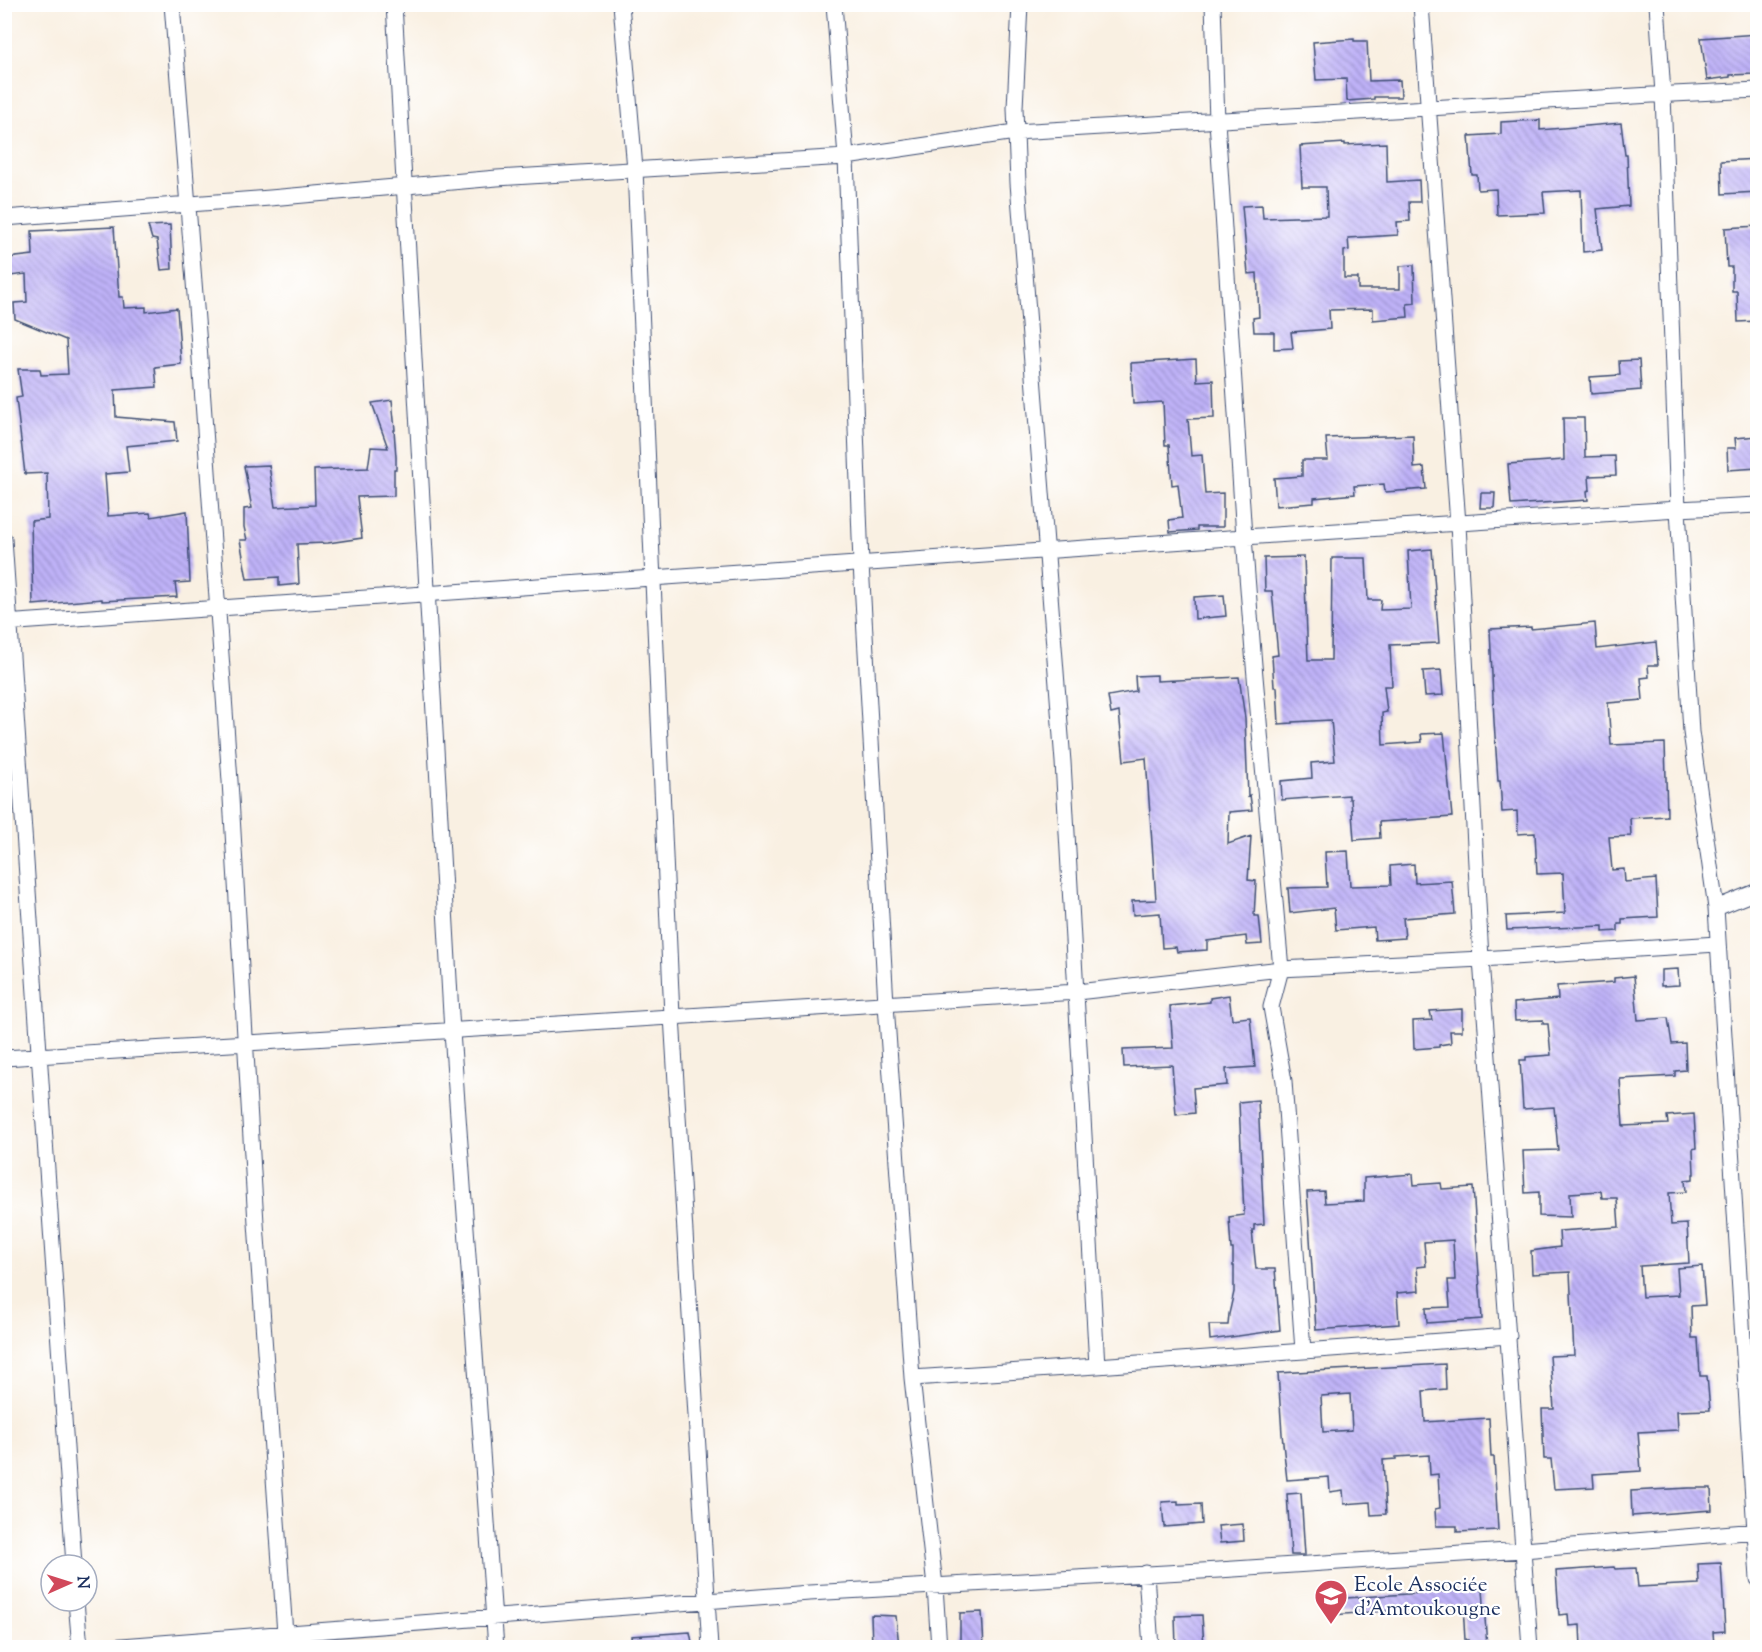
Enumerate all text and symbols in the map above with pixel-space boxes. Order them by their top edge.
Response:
north arrow [39,1553,99,1613]
place label: Ecole Associée d'Amtoukougne [1354,1571,1501,1625]
text: N [70,1575,93,1590]
school or university icon: Ecole Associée d'Amtoukougne [1313,1578,1349,1625]

